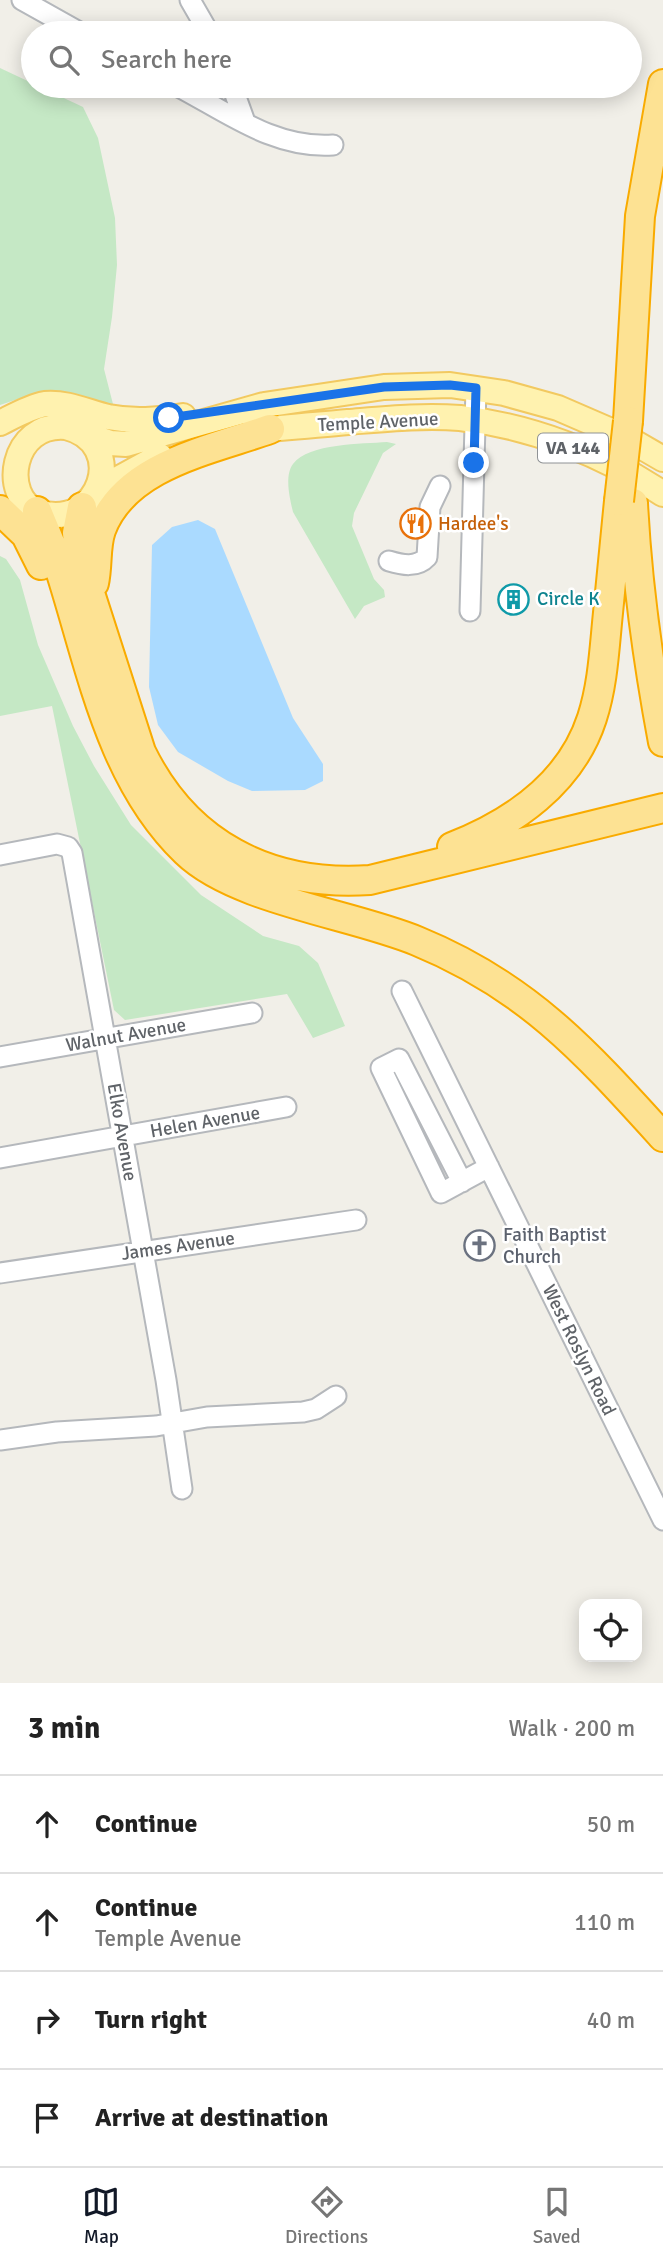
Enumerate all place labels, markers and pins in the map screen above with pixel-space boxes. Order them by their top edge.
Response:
restaurant icon: Hardee's [398,507,432,541]
place label: Hardee's [438,512,509,536]
building icon: Circle K [497,582,531,616]
place label: Circle K [537,587,600,611]
place label: Faith Baptist Church [503,1223,607,1269]
church icon: Faith Baptist Church [463,1229,497,1263]

